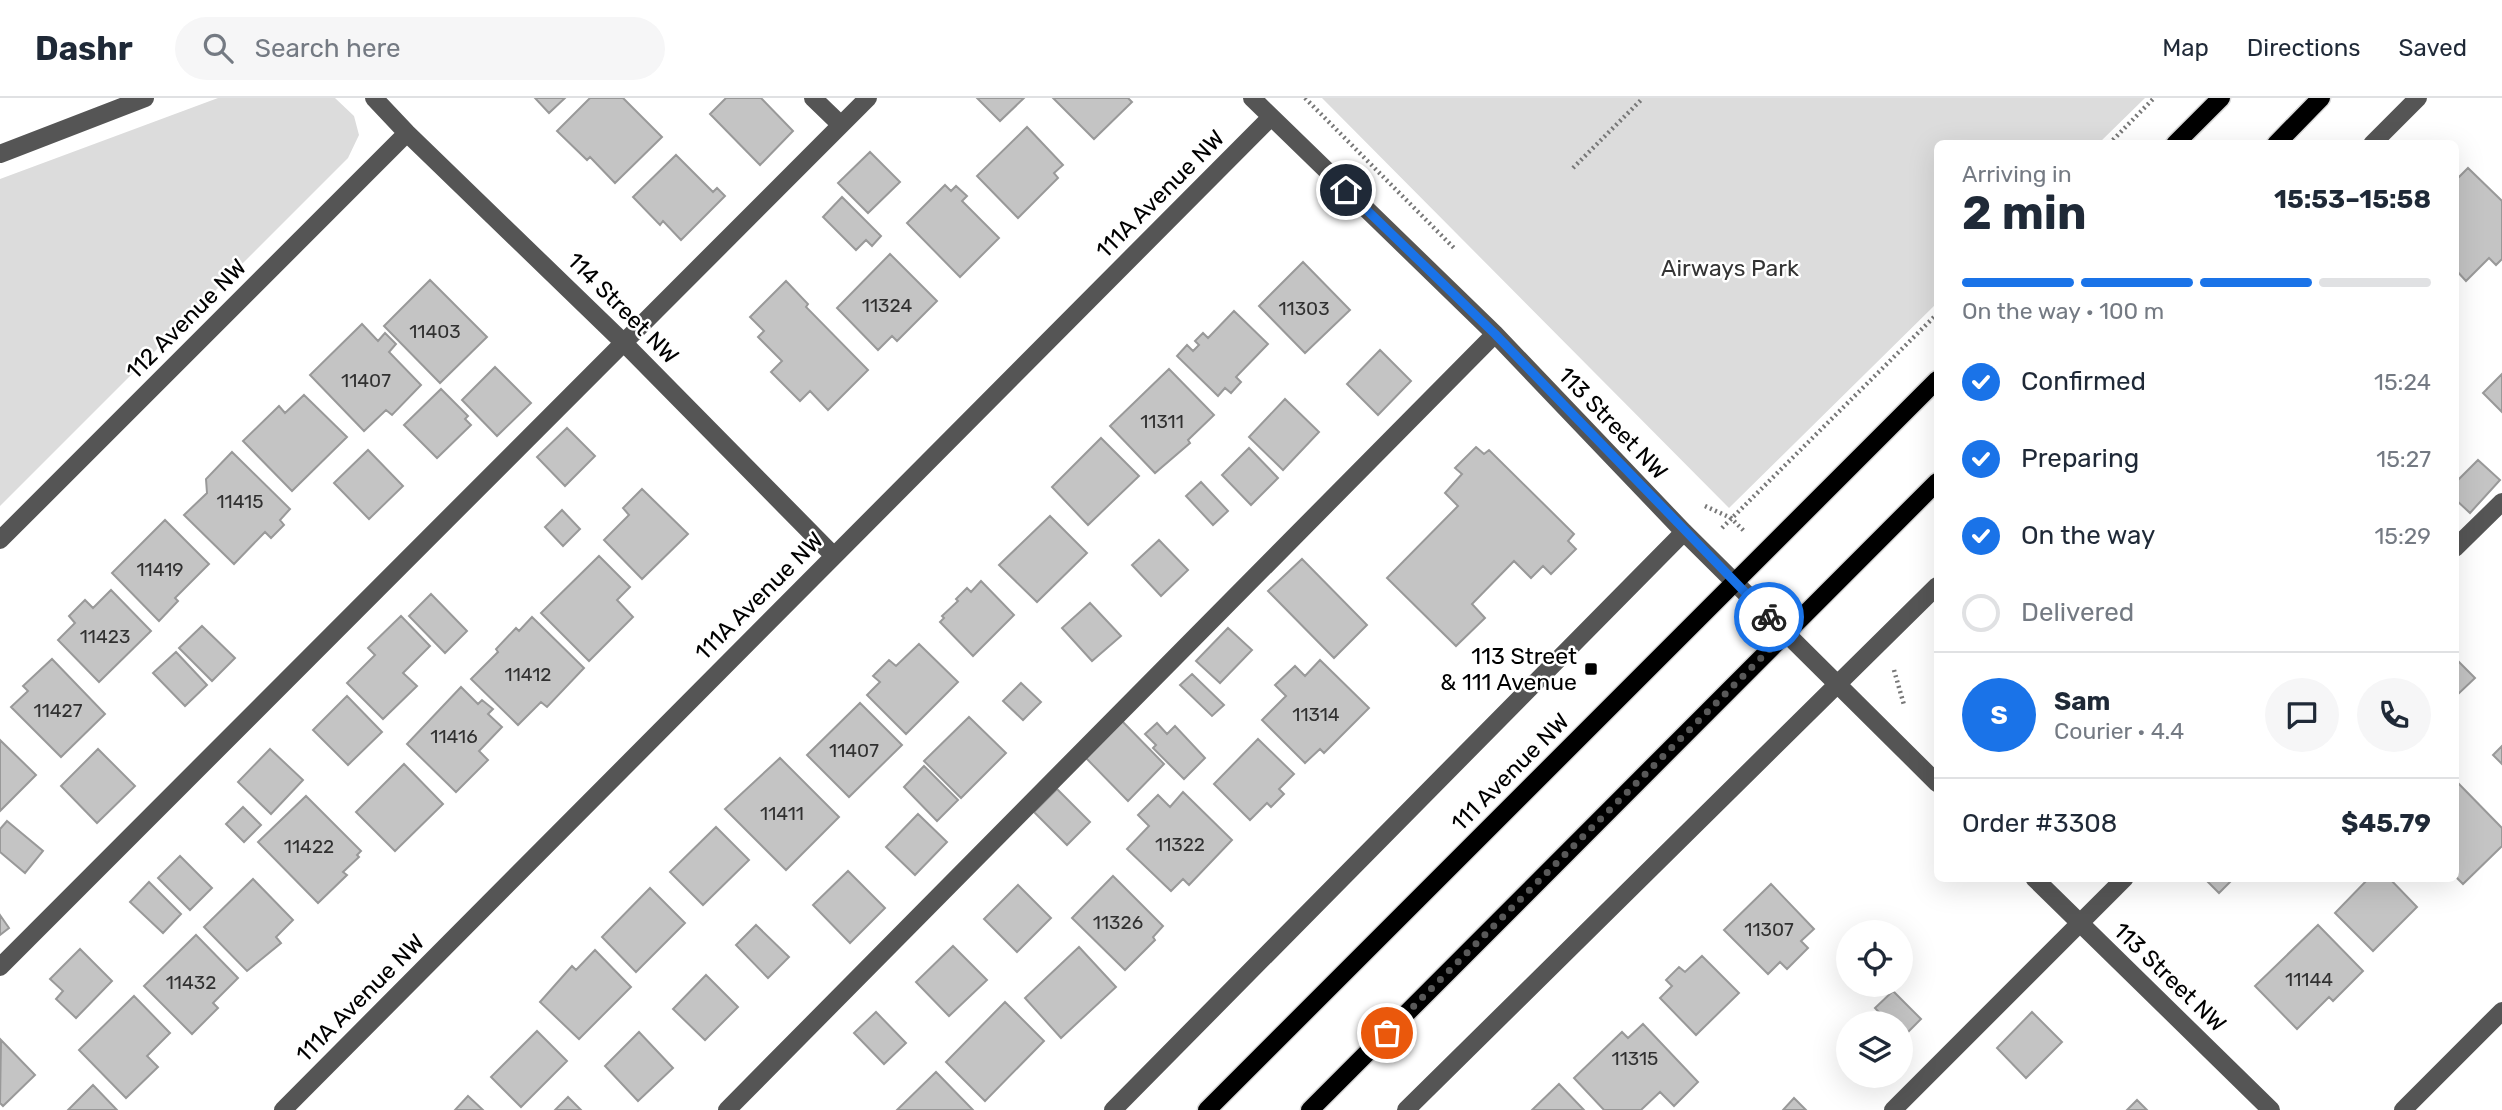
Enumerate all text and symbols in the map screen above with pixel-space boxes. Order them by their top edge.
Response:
search box [175,17,665,80]
text: Dashr [35,29,133,68]
icon: search [199,29,237,67]
text: Search here [255,33,401,64]
text: Map [2162,34,2209,62]
text: Directions [2247,34,2360,62]
text: Saved [2398,34,2467,62]
street label: 111A Avenue NW [1090,124,1230,264]
pin [1316,160,1376,220]
text: Arriving in [1962,160,2072,188]
icon: home [1327,171,1365,209]
text: 15:53–15:58 [2274,184,2431,215]
text: 2 min [1962,186,2087,241]
street label: 114 Street NW [561,246,685,370]
street label: 112 Avenue NW [120,253,252,385]
park label: Airways Park [1661,254,1799,282]
house number: 11324 [862,294,912,317]
house number: 11303 [1278,297,1330,320]
text: On the way · 100 m [1962,297,2164,325]
house number: 11403 [409,320,461,343]
street label: 113 Street NW [1552,361,1674,485]
icon: check [1962,363,2000,401]
text: Confirmed [2021,366,2146,397]
text: 15:24 [2374,368,2431,396]
house number: 11407 [341,369,391,392]
house number: 11311 [1140,410,1184,433]
icon: check [1962,440,2000,478]
text: Preparing [2021,443,2139,474]
text: 15:27 [2376,445,2431,473]
house number: 11415 [216,490,264,513]
icon: check [1962,517,2000,555]
text: On the way [2021,520,2155,551]
text: 15:29 [2374,522,2431,550]
street label: 111A Avenue NW [689,526,829,666]
house number: 11419 [136,558,184,581]
courier [1734,582,1804,652]
text: Delivered [2021,597,2134,628]
icon: bike [1750,598,1788,636]
house number: 11423 [80,625,130,648]
place label: 113 Street & 111 Avenue [1440,642,1577,696]
marker: 113 Street & 111 Avenue [1583,661,1599,677]
house number: 11412 [505,663,551,686]
button: chat [2265,678,2339,752]
button: phone [2357,678,2431,752]
text: Sam [2054,686,2110,717]
house number: 11427 [34,699,83,722]
text: S [1990,700,2008,731]
house number: 11314 [1292,703,1340,726]
street label: 111 Avenue NW [1445,707,1575,837]
text: Courier · 4.4 [2054,717,2184,745]
house number: 11416 [430,725,478,748]
house number: 11407 [829,739,879,762]
house number: 11411 [760,802,804,825]
text: Order #3308 [1962,808,2117,839]
text: $45.79 [2341,808,2431,839]
house number: 11322 [1155,833,1205,856]
house number: 11422 [284,835,334,858]
house number: 11326 [1093,911,1143,934]
street label: 113 Street NW [2108,916,2232,1038]
house number: 11307 [1744,918,1794,941]
map controls [1836,920,1913,1088]
button: locate [1836,920,1913,997]
street label: 111A Avenue NW [290,928,430,1068]
house number: 11144 [2285,968,2333,991]
house number: 11432 [166,971,216,994]
pin [1357,1003,1417,1063]
button: layers [1836,1011,1913,1088]
icon: bag [1368,1014,1406,1052]
house number: 11315 [1612,1047,1658,1070]

